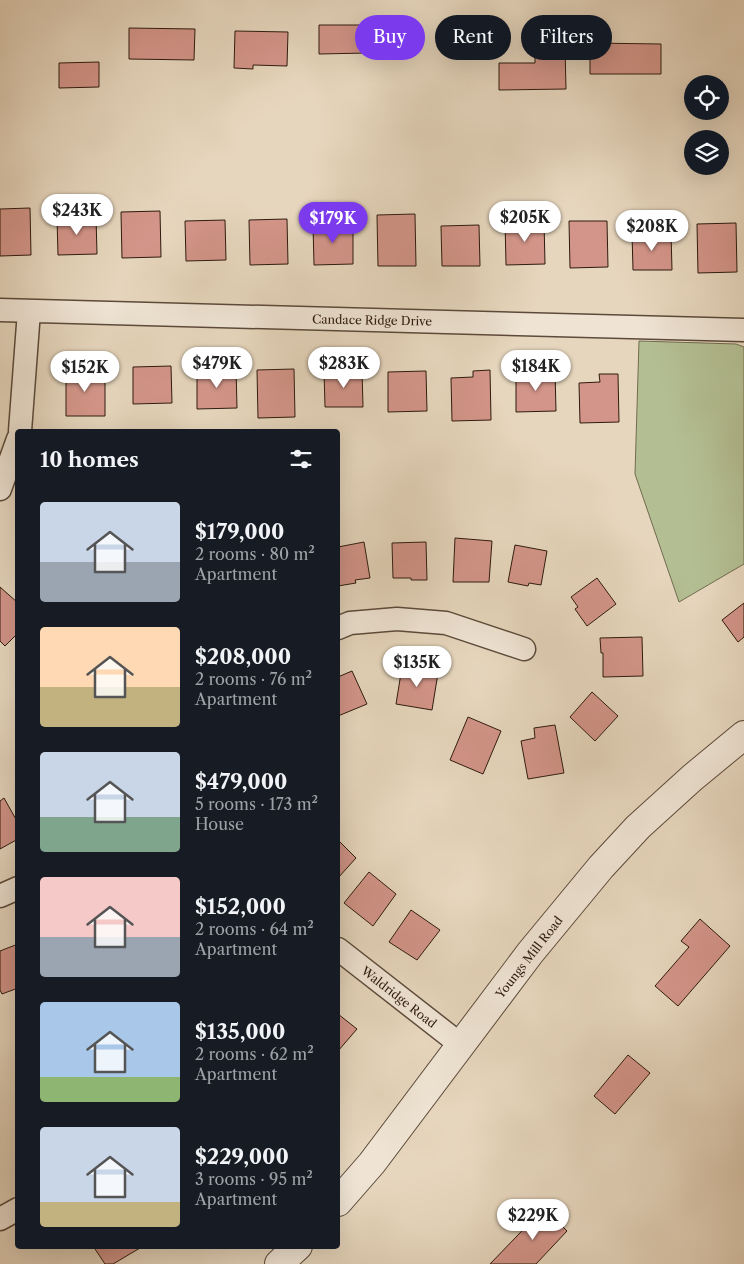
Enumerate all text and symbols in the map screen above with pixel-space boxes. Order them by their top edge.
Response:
chip: Buy [355,15,425,60]
chip: Rent [435,15,511,60]
chip: Filters [521,15,612,60]
map controls [684,75,729,175]
button: locate [684,75,729,120]
button: layers [684,130,729,175]
pin: $243K [42,194,112,236]
text: $243K [52,200,102,220]
pin: $205K [490,200,560,243]
pin: $179K [298,202,368,244]
text: $205K [500,207,550,227]
text: $179K [310,208,356,228]
pin: $208K [617,210,687,252]
text: $208K [626,216,678,236]
street label: Candace Ridge Drive [312,311,432,329]
pin: $479K [182,346,252,389]
pin: $283K [309,346,379,389]
pin: $152K [50,350,120,393]
pin: $184K [501,350,571,392]
text: $479K [192,353,242,373]
text: $283K [319,353,369,373]
text: $184K [512,356,560,376]
text: $152K [61,357,109,377]
icon: filters [287,445,315,473]
text: 10 homes [40,447,139,472]
text: $179,000 [195,519,284,544]
icon: home [80,522,140,582]
text: 2 rooms · 80 m² [195,544,315,564]
text: Apartment [195,564,277,584]
text: $208,000 [195,644,291,669]
pin: $135K [382,646,452,688]
icon: home [80,647,140,707]
text: $135K [394,652,440,672]
text: 2 rooms · 76 m² [195,669,312,689]
text: Apartment [195,689,277,709]
text: $479,000 [195,769,287,794]
icon: home [80,772,140,832]
text: 5 rooms · 173 m² [195,794,318,814]
text: House [195,814,244,834]
text: $152,000 [195,894,286,919]
icon: home [80,897,140,957]
street label: Youngs Mill Road [492,912,566,1002]
text: 2 rooms · 64 m² [195,919,314,939]
text: Apartment [195,939,277,959]
street label: Waldridge Road [358,962,440,1031]
text: $135,000 [195,1019,285,1044]
icon: home [80,1022,140,1082]
text: 2 rooms · 62 m² [195,1044,314,1064]
text: Apartment [195,1064,277,1084]
text: $229,000 [195,1144,289,1169]
icon: home [80,1147,140,1207]
text: 3 rooms · 95 m² [195,1169,313,1189]
text: Apartment [195,1189,277,1209]
pin: $229K [498,1198,568,1241]
text: $229K [508,1205,558,1225]

